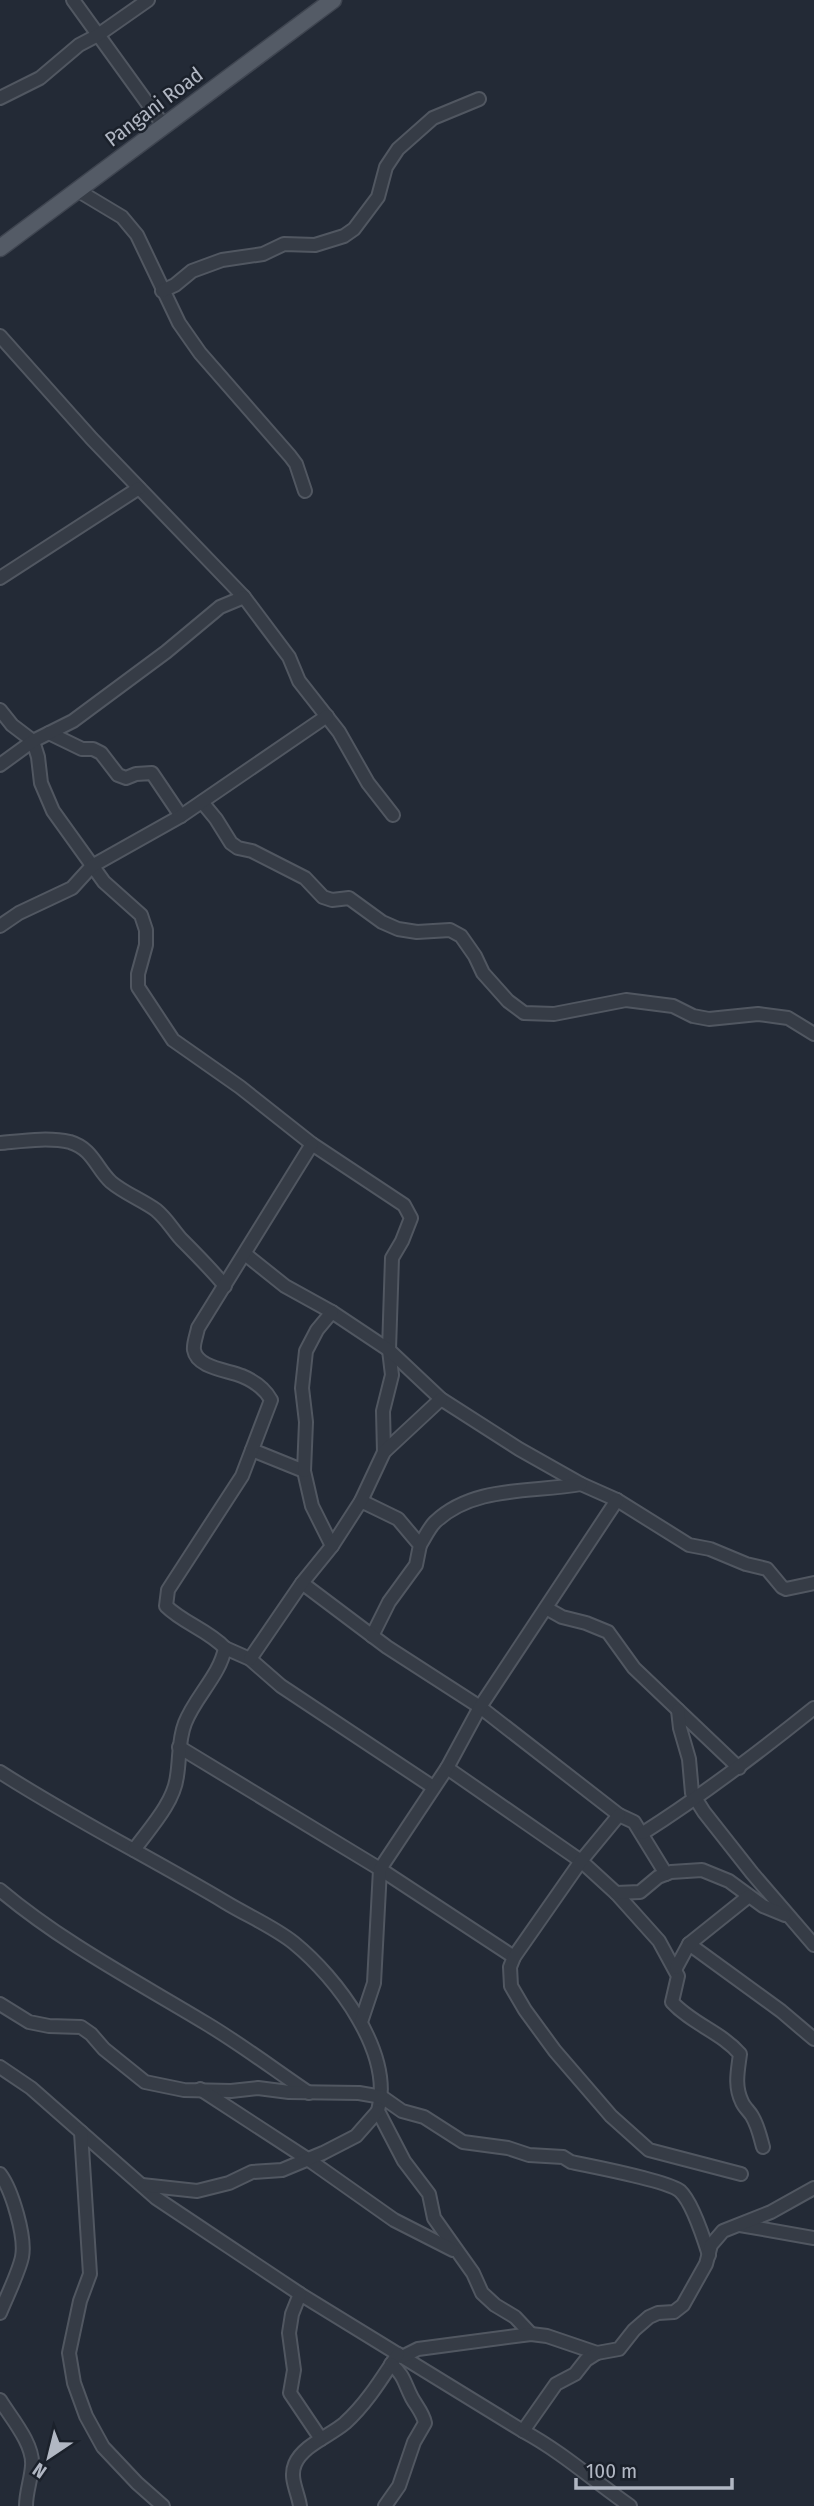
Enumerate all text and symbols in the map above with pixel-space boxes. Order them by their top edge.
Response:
street label: Pangani Road [100,62,208,152]
north arrow [14,2422,84,2492]
scale bar [576,2446,732,2490]
text: N [28,2458,51,2483]
text: 100 m [586,2458,637,2484]

